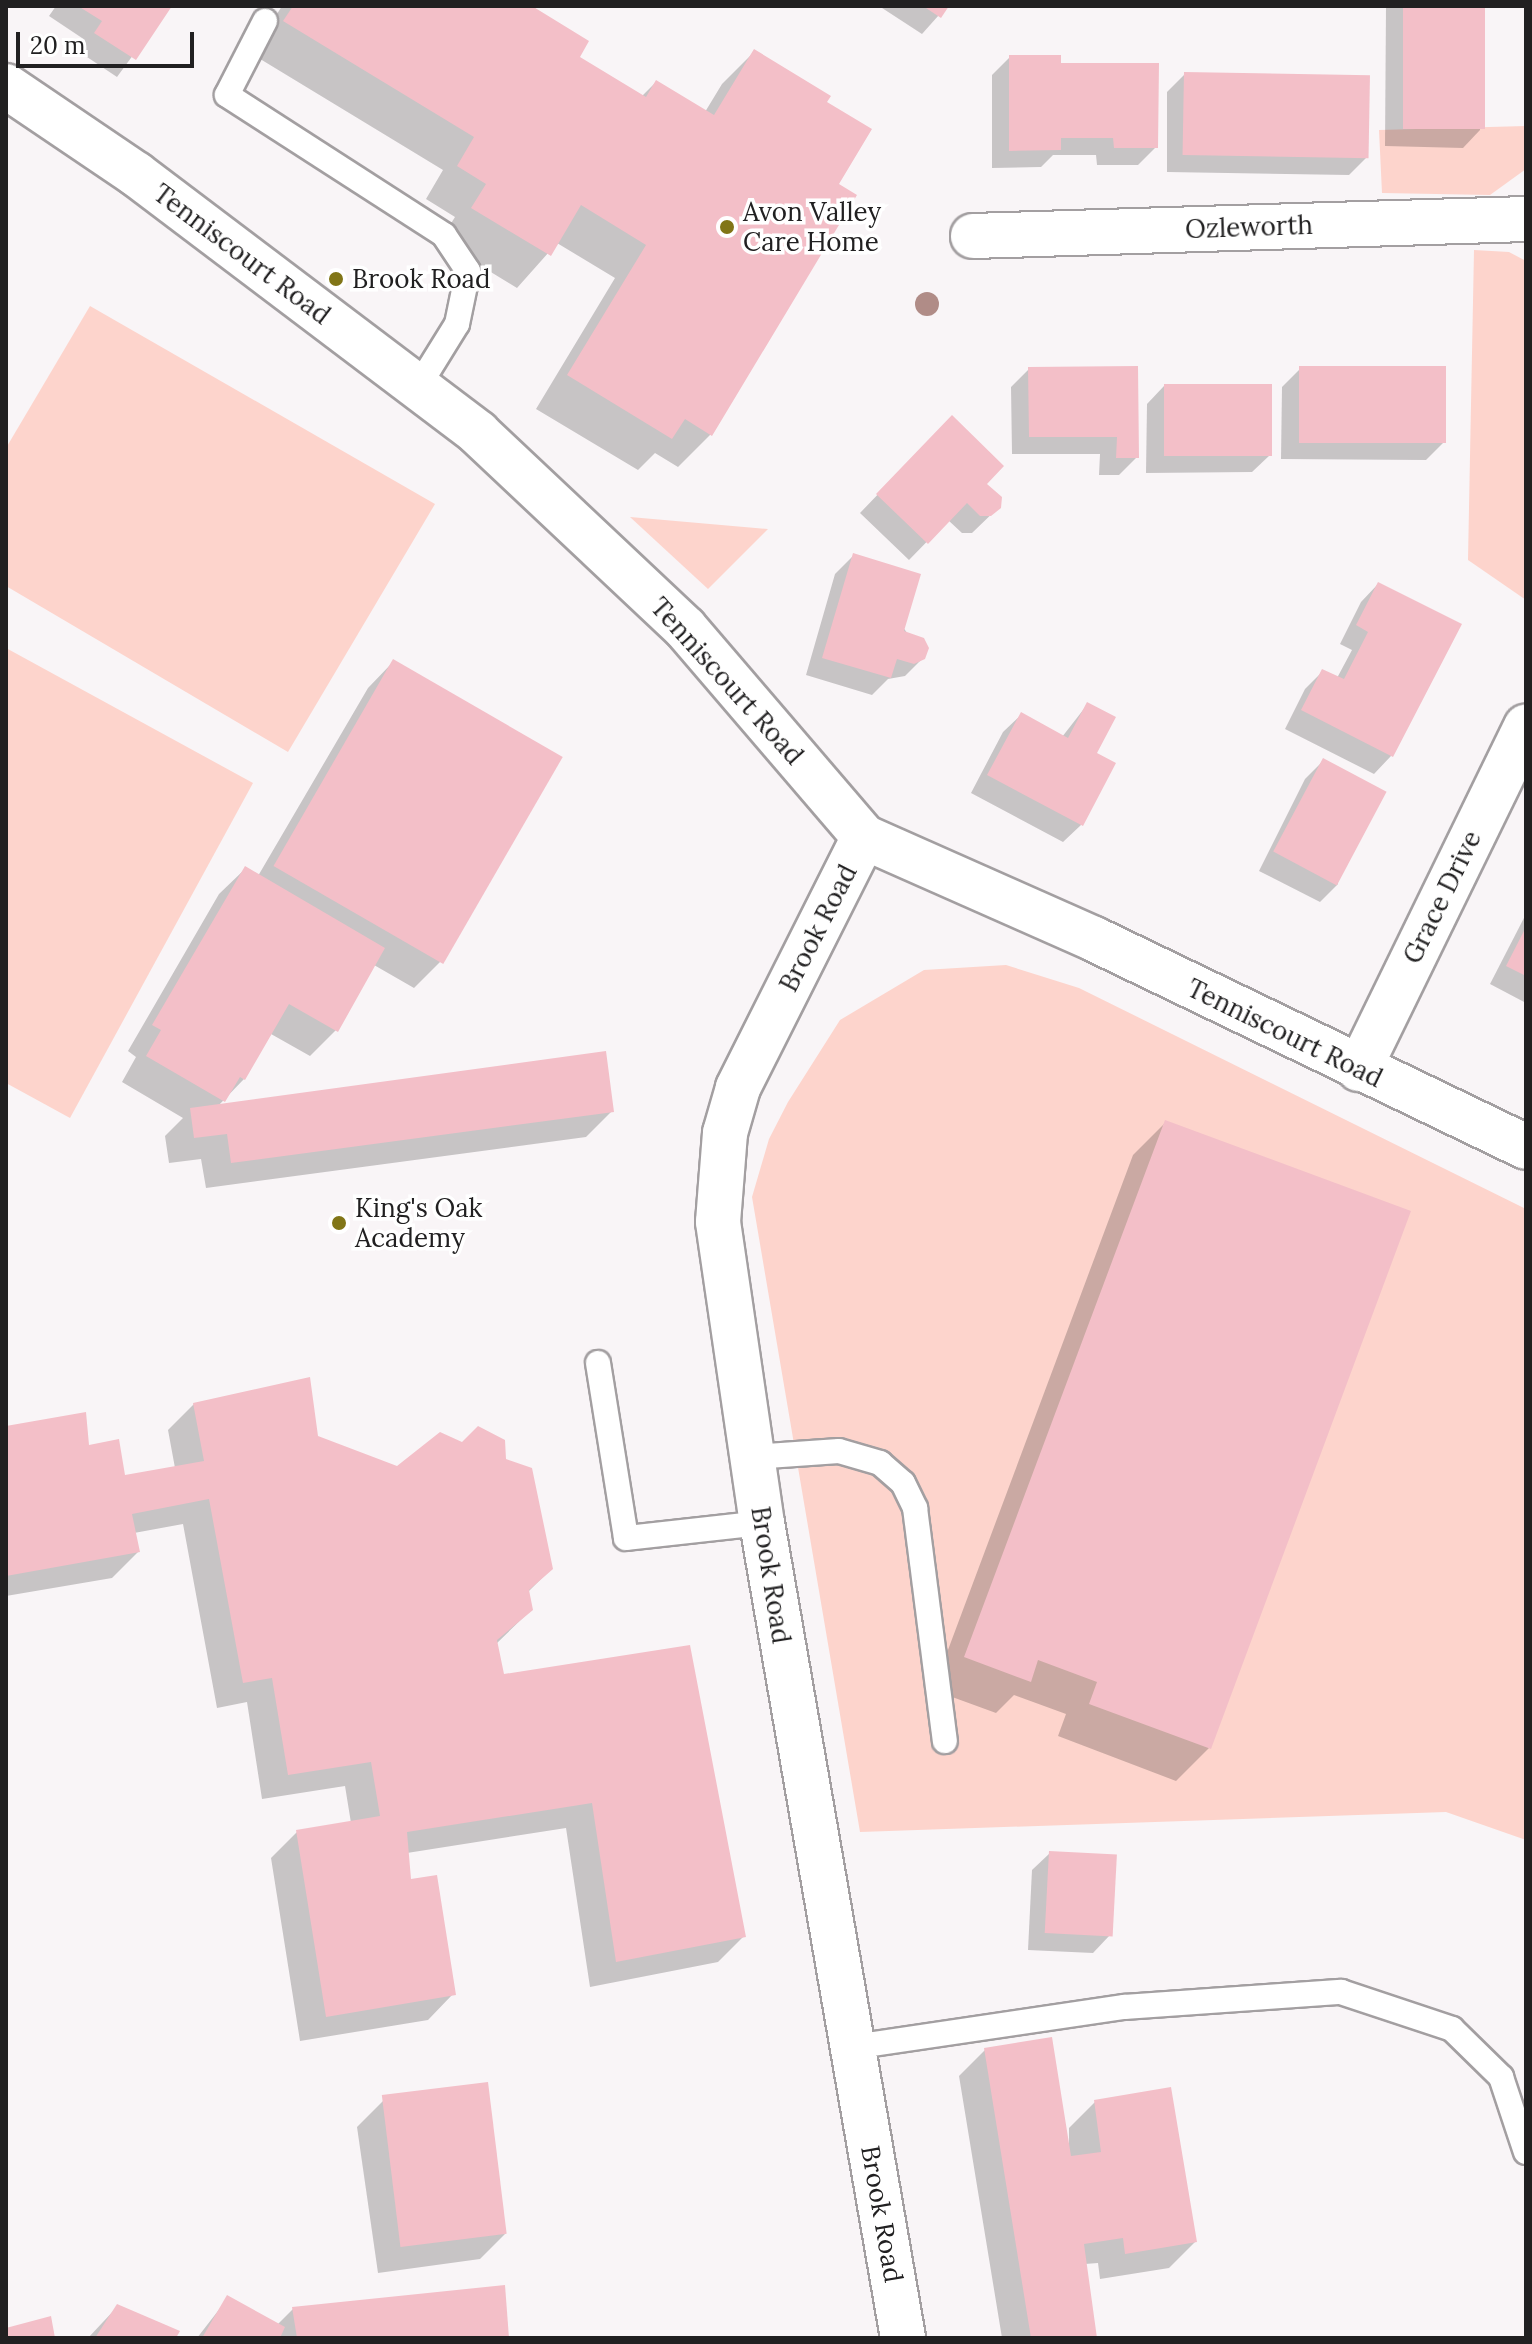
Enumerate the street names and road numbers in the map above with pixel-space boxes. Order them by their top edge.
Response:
street label: Tenniscourt Road [147,177,337,331]
street label: Ozleworth [1185,209,1313,245]
street label: Tenniscourt Road [644,591,810,771]
street label: Grace Drive [1396,825,1488,969]
street label: Brook Road [773,859,863,997]
street label: Tenniscourt Road [1182,972,1388,1094]
street label: Brook Road [745,1504,797,1646]
street label: Brook Road [855,2143,909,2285]

